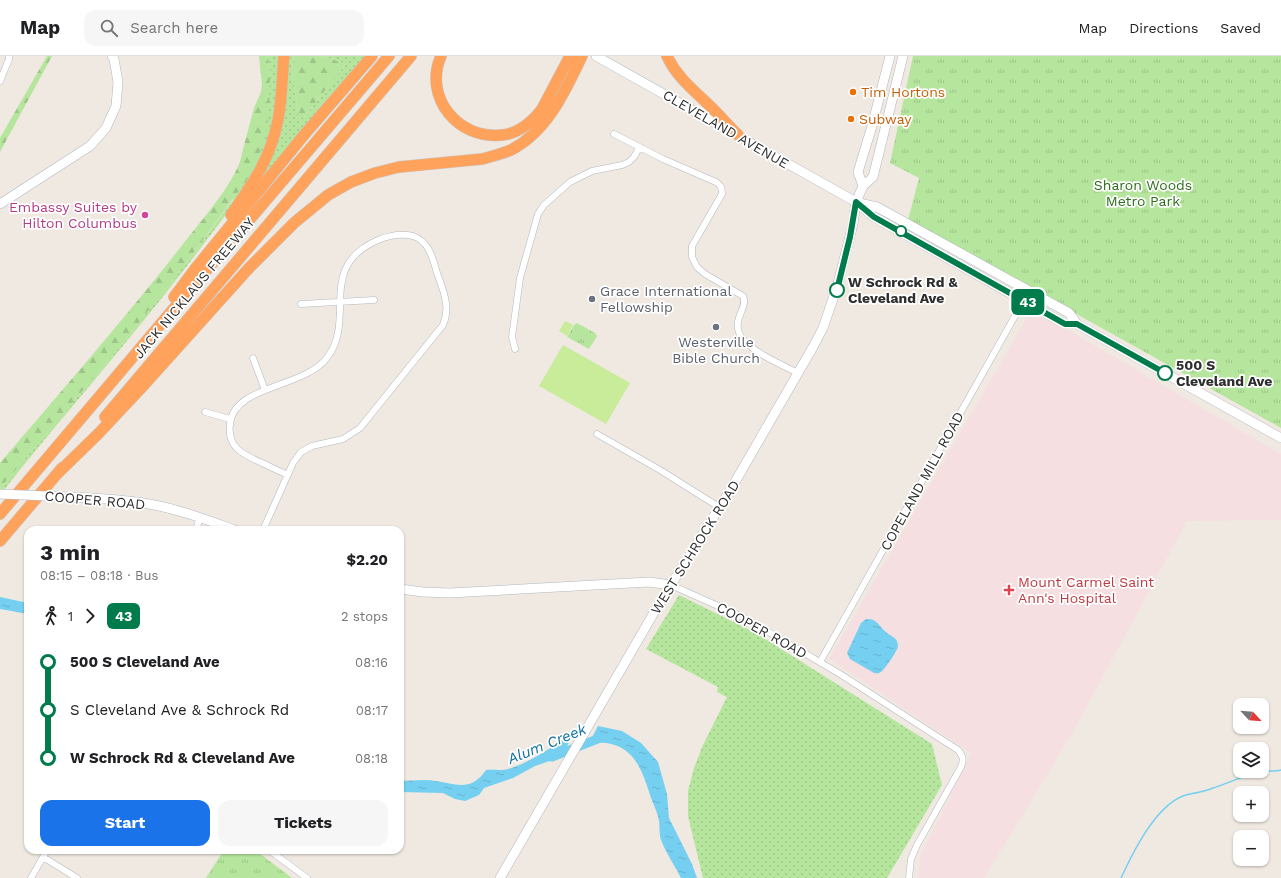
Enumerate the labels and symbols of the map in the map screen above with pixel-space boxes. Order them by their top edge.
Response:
place label: Tim Hortons [861,84,945,100]
street label: CLEVELAND AVENUE [660,86,792,172]
marker: Tim Hortons [848,87,858,97]
place label: Subway [859,111,912,127]
marker: Subway [846,114,856,124]
park label: Sharon Woods Metro Park [1094,177,1192,209]
place label: Embassy Suites by Hilton Columbus [9,199,138,231]
marker: Embassy Suites by Hilton Columbus [140,210,150,220]
street label: JACK NICKLAUS FREEWAY [130,214,258,362]
unlabelled marker [895,225,907,237]
place label: W Schrock Rd & Cleveland Ave [848,274,958,306]
marker: W Schrock Rd & Cleveland Ave [829,282,845,298]
place label: Grace International Fellowship [600,283,732,315]
line badge: 43 [1010,289,1046,315]
marker: Grace International Fellowship [587,294,597,304]
marker: Westerville Bible Church [711,322,721,332]
place label: Westerville Bible Church [672,334,760,366]
place label: 500 S Cleveland Ave [1176,357,1272,389]
marker: 500 S Cleveland Ave [1157,365,1173,381]
street label: COPELAND MILL ROAD [877,409,967,553]
street label: WEST SCHROCK ROAD [647,477,743,617]
street label: COOPER ROAD [44,488,146,512]
place label: Mount Carmel Saint Ann's Hospital [1018,574,1154,606]
marker: Mount Carmel Saint Ann's Hospital [1003,584,1015,596]
street label: COOPER ROAD [714,599,810,661]
north arrow [1233,698,1269,734]
water label: Alum Creek [504,720,590,768]

